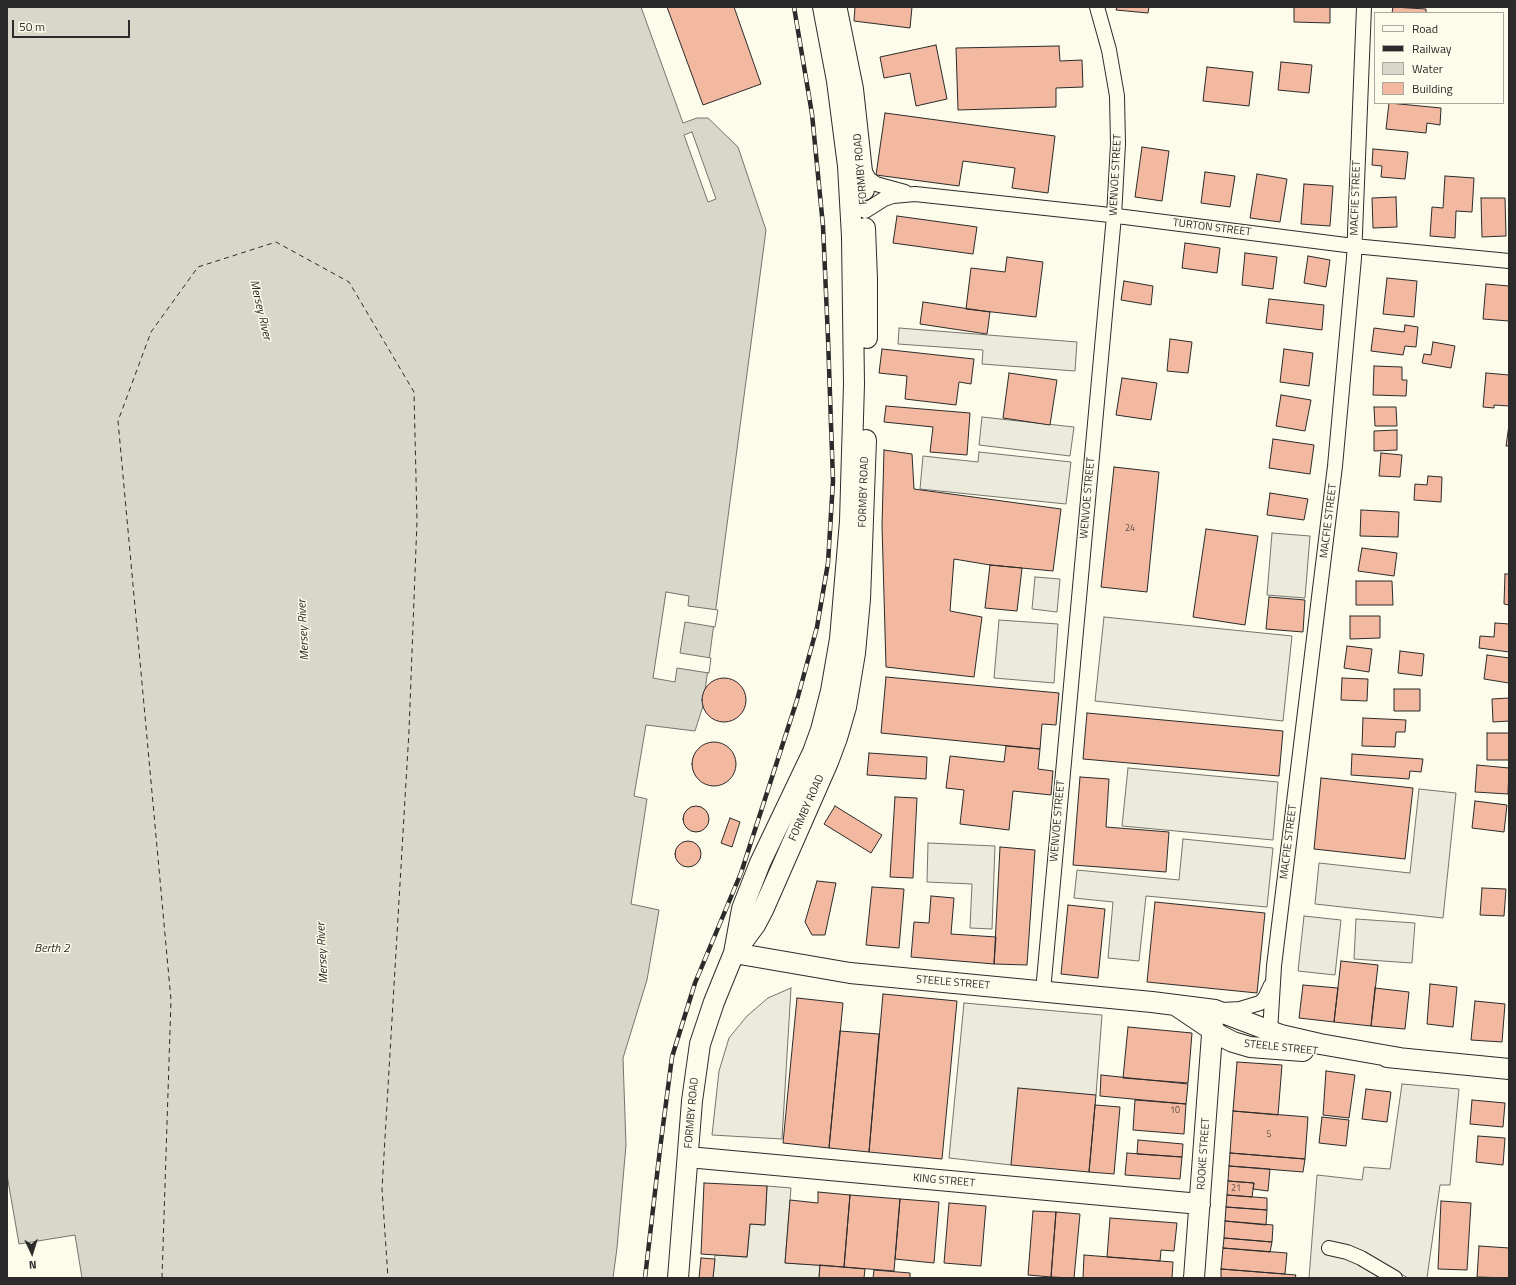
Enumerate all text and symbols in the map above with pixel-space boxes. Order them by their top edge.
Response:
scale bar [14,12,132,38]
legend [1374,12,1504,104]
text: 50 m [19,17,45,36]
text: Road [1412,19,1438,38]
text: Railway [1412,39,1452,58]
text: Water [1412,59,1443,78]
text: Building [1412,79,1453,98]
street label: FORMBY ROAD [851,133,871,205]
street label: WENVOE STREET [1107,134,1125,216]
street label: MACFIE STREET [1348,160,1364,236]
street label: TURTON STREET [1172,217,1252,239]
water label: Mersey River [246,279,274,341]
street label: FORMBY ROAD [856,456,872,528]
street label: WENVOE STREET [1078,457,1098,539]
street label: MACFIE STREET [1318,483,1340,559]
house number: 24 [1125,524,1135,534]
water label: Mersey River [295,599,313,661]
street label: FORMBY ROAD [786,773,828,843]
street label: WENVOE STREET [1048,780,1068,862]
street label: MACFIE STREET [1278,804,1300,880]
water label: Mersey River [314,922,332,984]
water label: Berth 2 [34,942,70,956]
street label: STEELE STREET [915,973,991,993]
street label: STEELE STREET [1243,1038,1319,1058]
street label: FORMBY ROAD [682,1077,702,1149]
house number: 10 [1170,1106,1180,1116]
street label: ROOKE STREET [1195,1117,1213,1191]
house number: 5 [1266,1130,1272,1140]
street label: KING STREET [913,1172,975,1190]
house number: 21 [1231,1184,1241,1194]
north arrow [12,1233,52,1273]
text: N [28,1257,37,1273]

